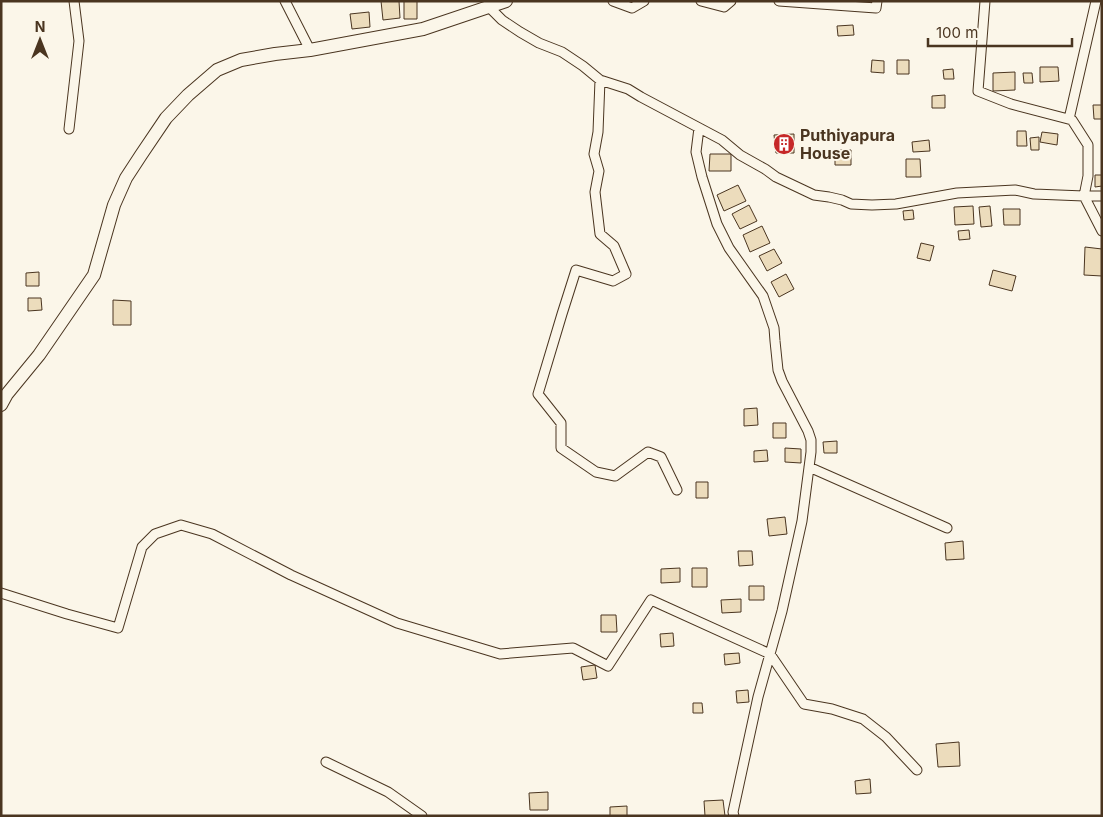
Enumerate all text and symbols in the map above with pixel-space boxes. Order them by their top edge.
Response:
north arrow [15,15,65,65]
scale bar [928,15,1072,47]
text: N [35,18,45,35]
text: 100 m [936,23,978,42]
place label: Puthiyapura House [800,125,895,163]
building icon: Puthiyapura House [772,132,796,156]

